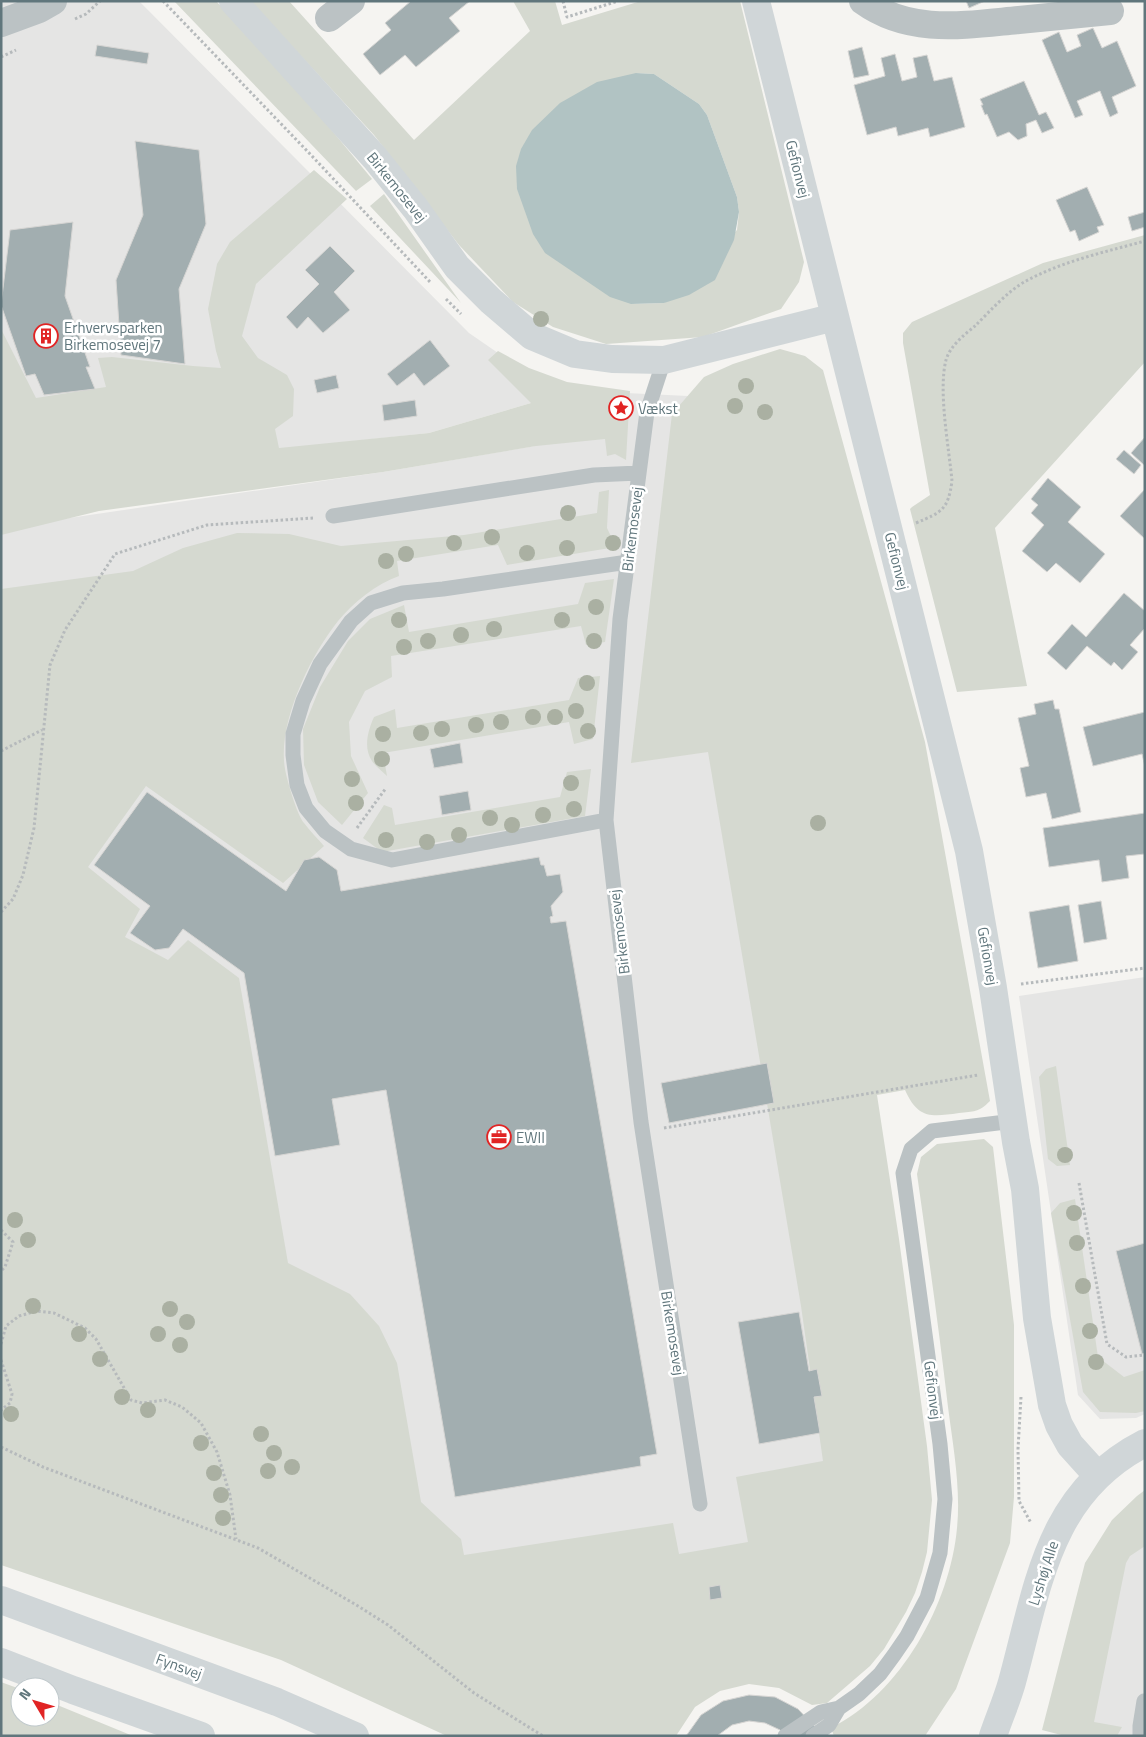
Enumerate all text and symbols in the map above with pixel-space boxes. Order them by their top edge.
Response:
street label: Gefionvej [780,138,816,200]
street label: Birkemosevej [361,147,433,227]
place label: Erhvervsparken Birkemosevej 7 [64,316,163,356]
building icon: Erhvervsparken Birkemosevej 7 [33,323,59,349]
place icon: Vækst [608,395,634,421]
place label: Vækst [638,397,679,420]
street label: Birkemosevej [615,485,649,573]
street label: Gefionvej [879,530,915,592]
street label: Birkemosevej [602,888,636,976]
street label: Gefionvej [972,925,1004,987]
office icon: EWII [486,1124,512,1150]
place label: EWII [516,1126,545,1149]
street label: Birkemosevej [655,1289,691,1377]
street label: Gefionvej [918,1359,948,1421]
street label: Lyshøj Alle [1022,1538,1064,1608]
street label: Fynsvej [153,1647,205,1685]
north arrow [10,1677,60,1727]
text: N [13,1683,36,1704]

